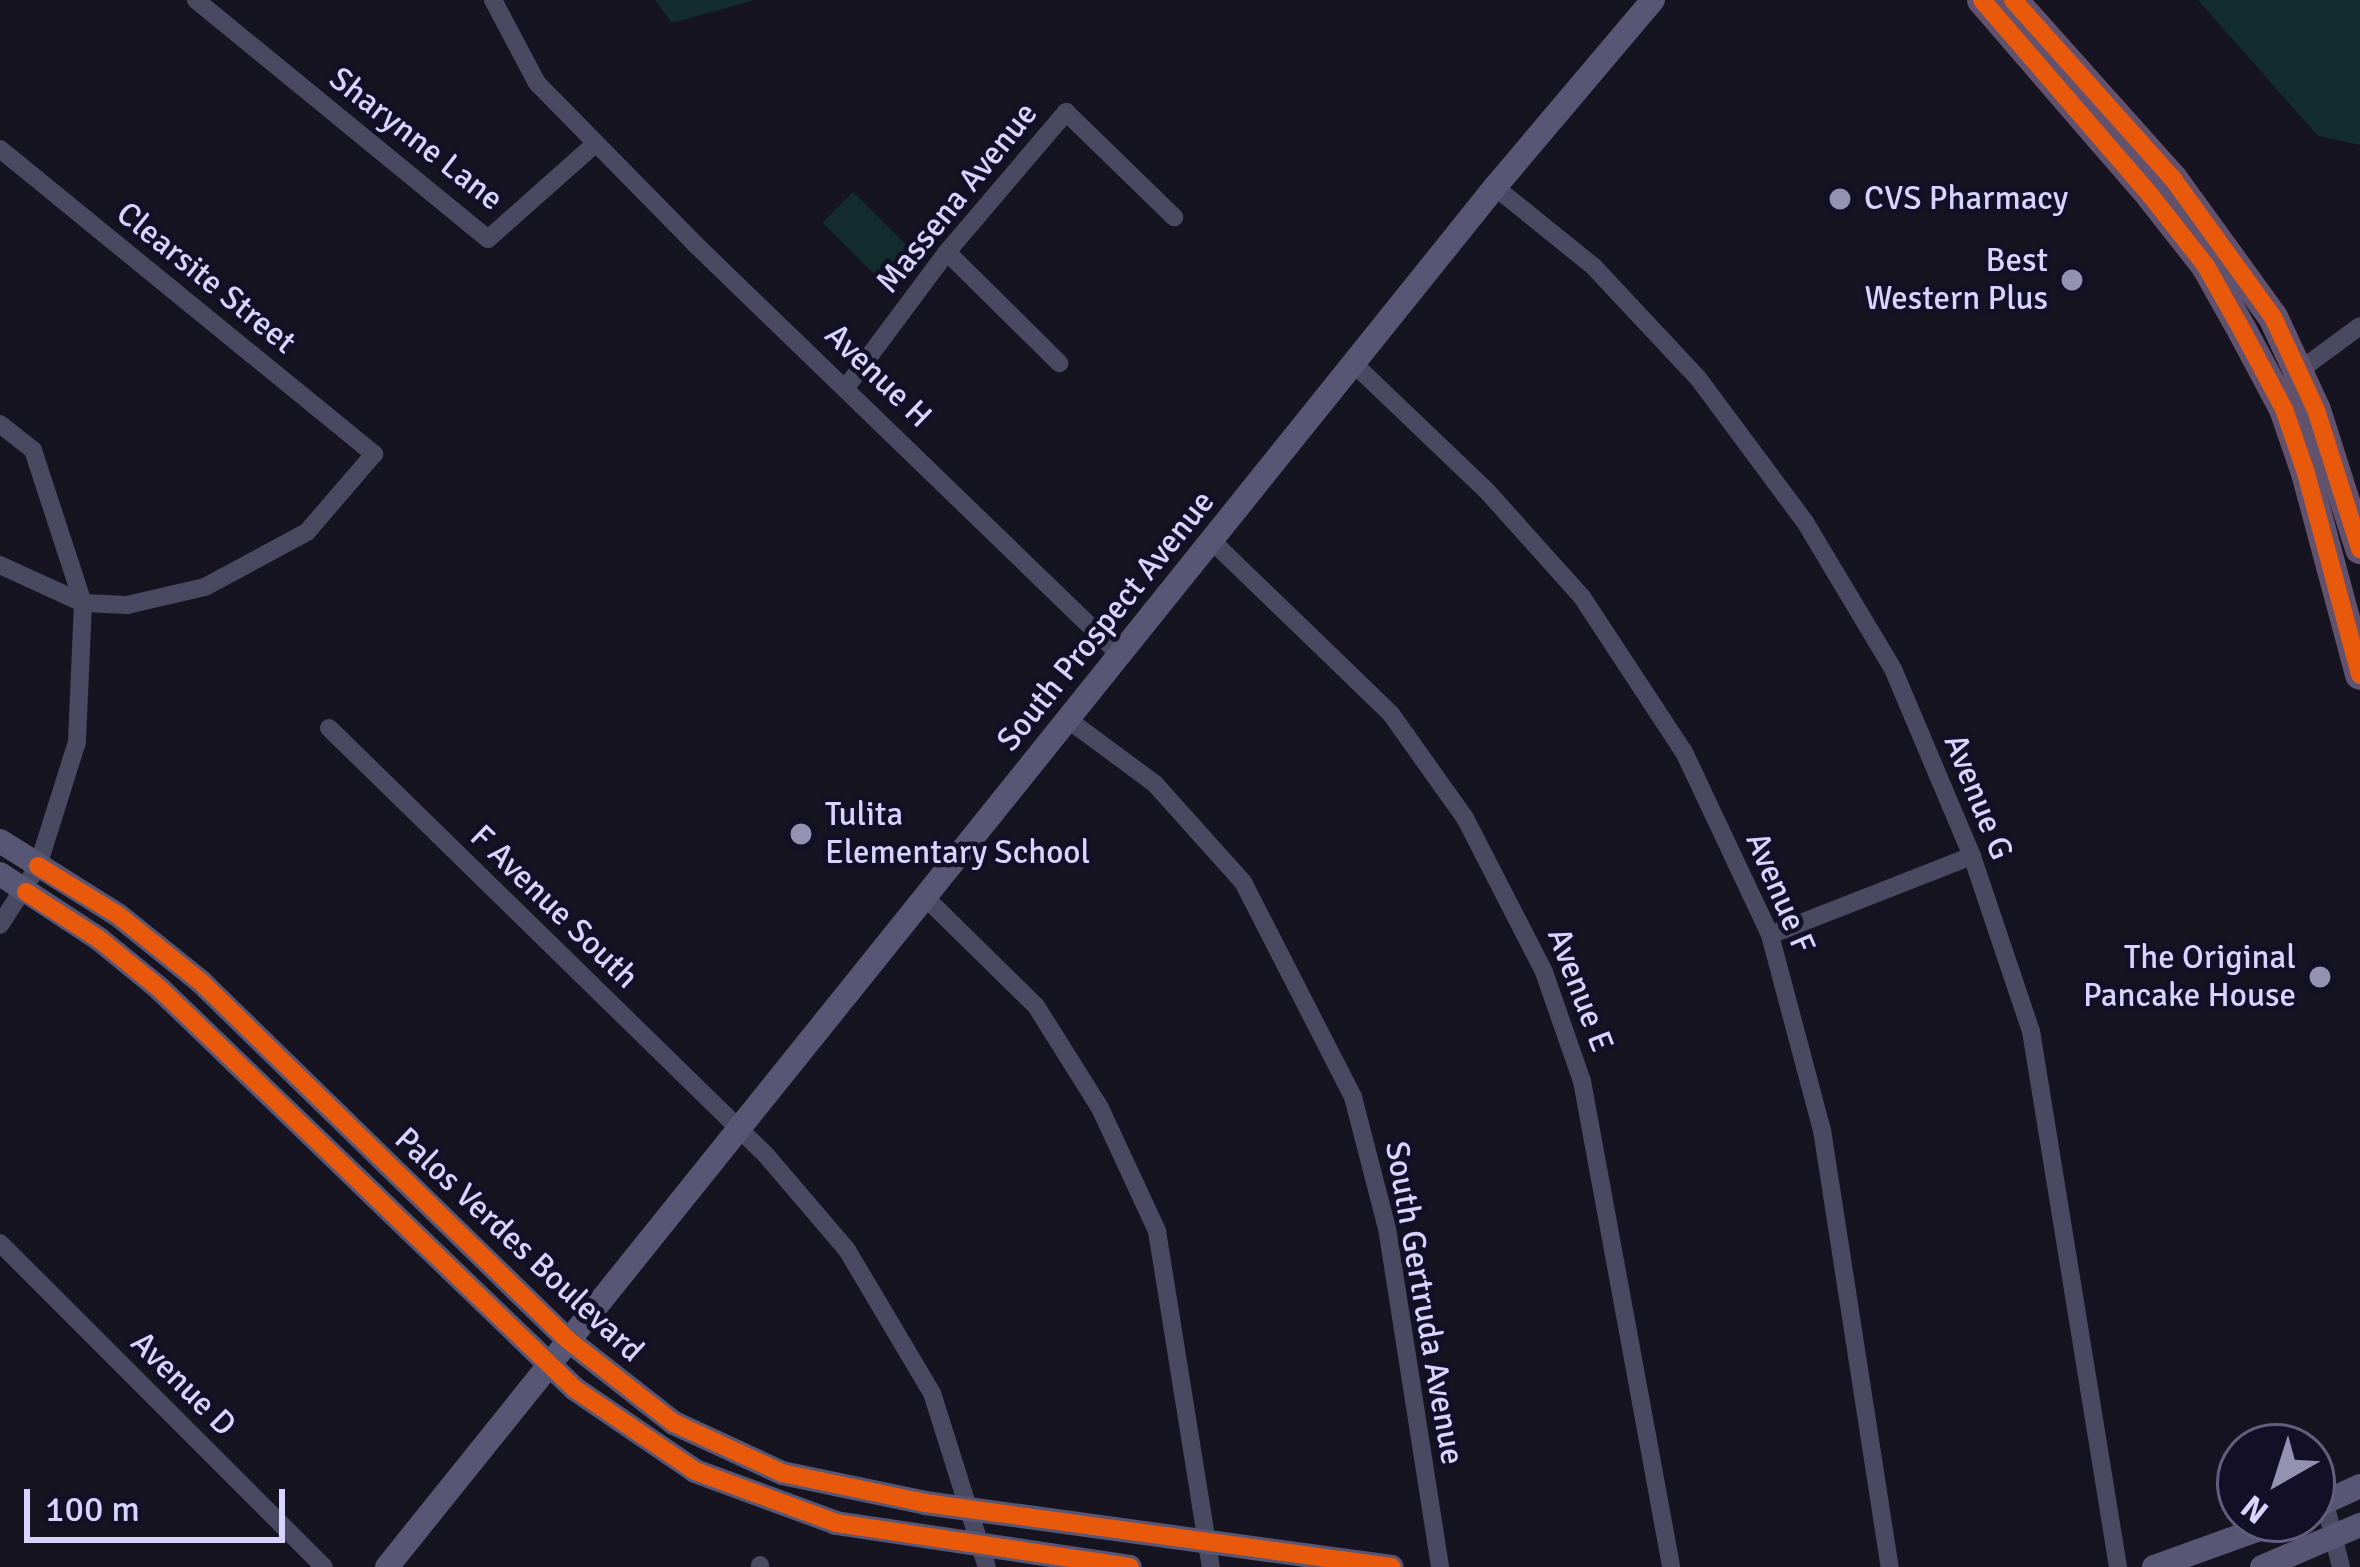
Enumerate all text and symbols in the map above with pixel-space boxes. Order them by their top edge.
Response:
street label: Sharynne Lane [321,59,511,219]
street label: Massena Avenue [868,95,1046,301]
place label: CVS Pharmacy [1864,179,2068,219]
marker: CVS Pharmacy [1827,186,1853,212]
street label: Clearsite Street [108,194,304,362]
place label: Best Western Plus [1865,241,2048,319]
marker: Best Western Plus [2059,267,2085,293]
street label: Avenue H [817,316,939,436]
street label: South Prospect Avenue [989,483,1223,759]
street label: Avenue G [1935,729,2021,865]
place label: Tulita Elementary School [825,795,1090,873]
street label: F Avenue South [462,817,646,997]
marker: Tulita Elementary School [788,821,814,847]
street label: Avenue F [1737,826,1823,960]
street label: Avenue E [1538,923,1622,1057]
place label: The Original Pancake House [2083,938,2296,1016]
marker: The Original Pancake House [2307,964,2333,990]
street label: Palos Verdes Boulevard [386,1119,652,1371]
street label: South Gertruda Avenue [1376,1138,1472,1468]
street label: Avenue D [122,1323,244,1445]
north arrow [2216,1423,2336,1543]
scale bar [30,1465,291,1539]
text: N [2233,1486,2277,1532]
text: 100 m [45,1487,140,1532]

